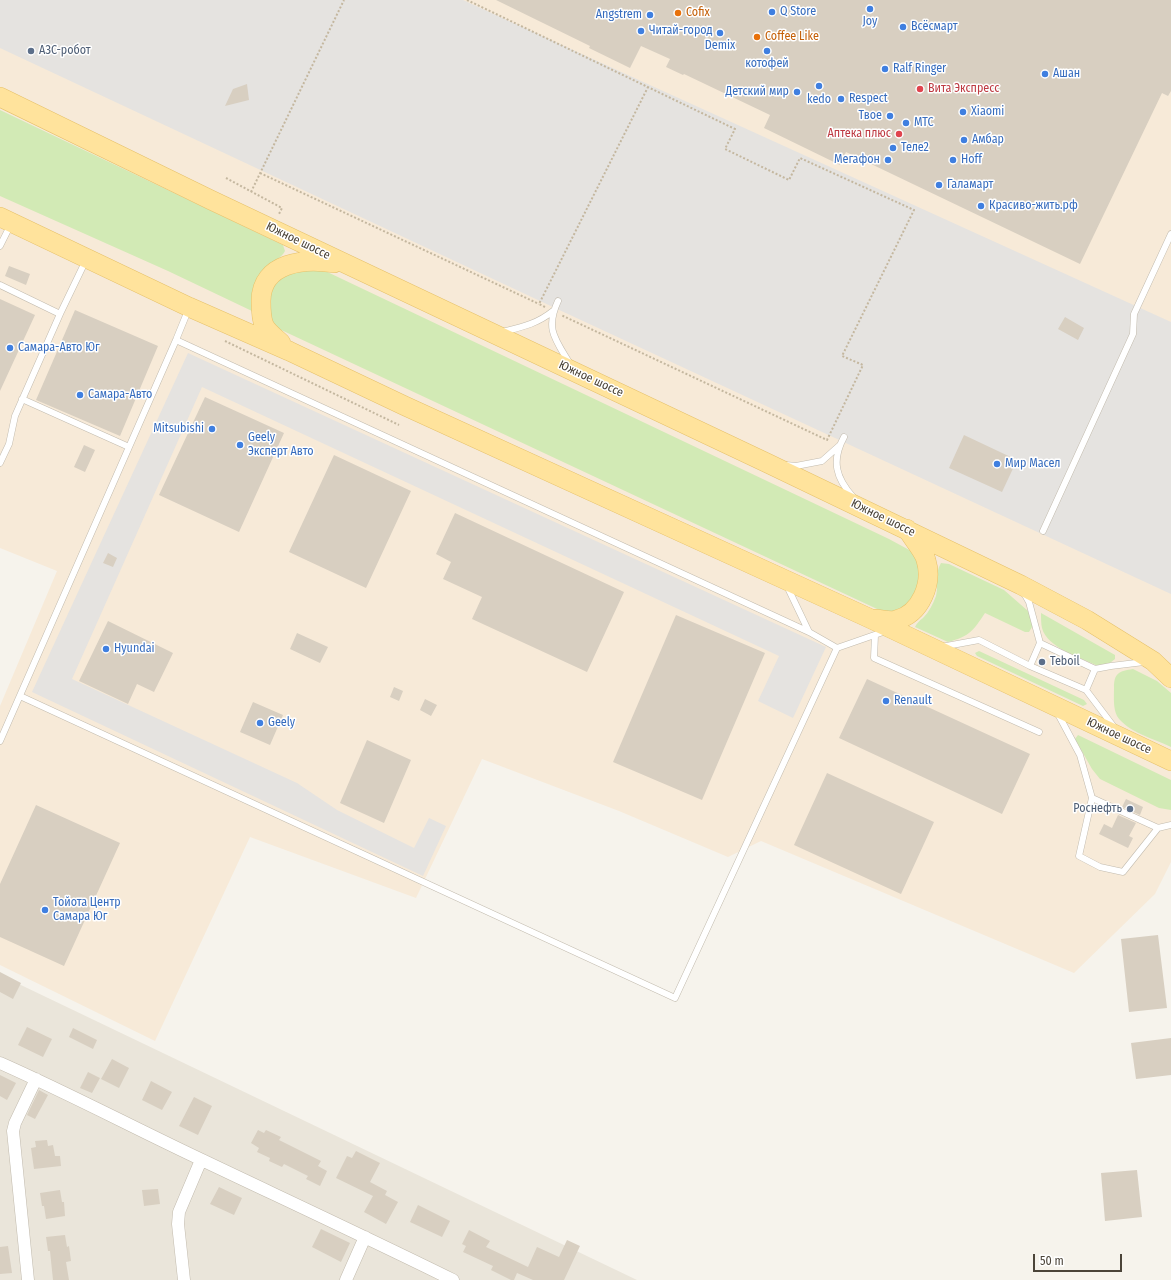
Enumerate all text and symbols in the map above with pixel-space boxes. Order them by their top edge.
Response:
marker: Joy [865,4,875,14]
place label: Q Store [780,5,816,19]
place label: Cofix [686,6,710,20]
marker: Q Store [767,7,777,17]
place label: Angstrem [596,8,642,22]
marker: Cofix [673,8,683,18]
marker: Angstrem [645,10,655,20]
place label: Joy [863,15,877,29]
place label: Всёсмарт [911,20,958,34]
marker: Всёсмарт [898,22,908,32]
place label: Читай-город [649,24,713,38]
marker: Читай-город [636,26,646,36]
marker: Demix [715,28,725,38]
place label: Coffee Like [765,30,819,44]
marker: Coffee Like [752,32,762,42]
place label: Demix [705,39,735,53]
place label: АЗС-робот [39,44,91,58]
marker: АЗС-робот [26,46,36,56]
marker: котофей [762,46,772,56]
place label: котофей [745,57,789,71]
place label: Ralf Ringer [893,62,946,76]
marker: Ralf Ringer [880,64,890,74]
place label: Ашан [1053,67,1080,81]
marker: Ашан [1040,69,1050,79]
marker: kedo [814,81,824,91]
place label: Вита Экспресс [928,82,999,96]
marker: Вита Экспресс [915,84,925,94]
place label: Детский мир [726,85,789,99]
marker: Детский мир [792,87,802,97]
place label: Respect [849,92,888,106]
place label: kedo [807,93,831,107]
marker: Respect [836,94,846,104]
place label: Xiaomi [971,105,1004,119]
marker: Xiaomi [958,107,968,117]
place label: Твое [859,109,882,123]
marker: Твое [885,111,895,121]
place label: МТС [914,116,934,130]
marker: МТС [901,118,911,128]
place label: Аптека плюс [828,127,891,141]
marker: Аптека плюс [894,129,904,139]
place label: Амбар [972,133,1004,147]
marker: Амбар [959,135,969,145]
place label: Теле2 [901,141,929,155]
marker: Теле2 [888,143,898,153]
place label: Мегафон [834,153,880,167]
place label: Hoff [961,153,982,167]
marker: Мегафон [883,155,893,165]
marker: Hoff [948,155,958,165]
place label: Галамарт [947,178,993,192]
marker: Галамарт [934,180,944,190]
place label: Красиво-жить.рф [989,199,1078,213]
marker: Красиво-жить.рф [976,201,986,211]
street label: Южное шоссе [264,219,332,263]
place label: Самара-Авто Юг [18,341,100,355]
marker: Самара-Авто Юг [5,343,15,353]
street label: Южное шоссе [556,358,626,400]
place label: Самара-Авто [88,388,152,402]
marker: Самара-Авто [75,390,85,400]
place label: Mitsubishi [153,422,204,436]
marker: Mitsubishi [207,424,217,434]
place label: Geely Эксперт Авто [248,431,314,459]
marker: Geely Эксперт Авто [235,440,245,450]
place label: Мир Масел [1005,457,1060,471]
marker: Мир Масел [992,459,1002,469]
street label: Южное шоссе [849,496,917,540]
place label: Hyundai [114,642,155,656]
marker: Hyundai [101,644,111,654]
place label: Teboil [1050,655,1080,669]
marker: Teboil [1037,657,1047,667]
place label: Renault [894,694,932,708]
marker: Renault [881,696,891,706]
street label: Южное шоссе [1084,715,1154,757]
place label: Geely [268,716,295,730]
marker: Geely [255,718,265,728]
place label: Роснефть [1073,802,1122,816]
marker: Роснефть [1125,804,1135,814]
place label: Тойота Центр Самара Юг [53,896,121,924]
marker: Тойота Центр Самара Юг [40,905,50,915]
scale bar [1035,1246,1124,1272]
text: 50 m [1040,1254,1064,1268]

